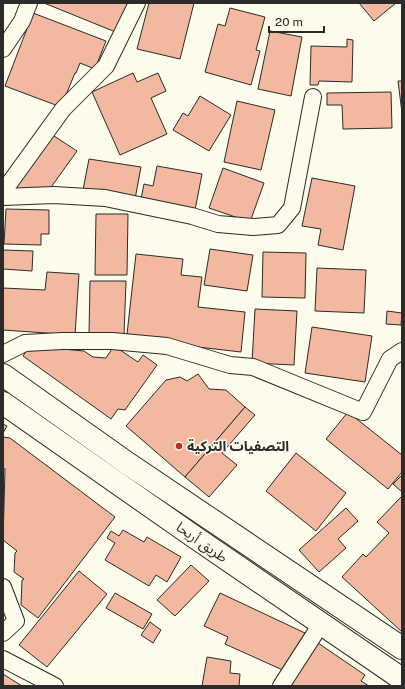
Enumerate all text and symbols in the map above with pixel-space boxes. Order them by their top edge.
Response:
scale bar [269,8,324,34]
text: 20 m [275,15,303,29]
place label: التصفيات التركية [187,438,289,455]
marker: التصفيات التركية [174,441,184,451]
street label: طريق أريحا [172,518,231,567]

